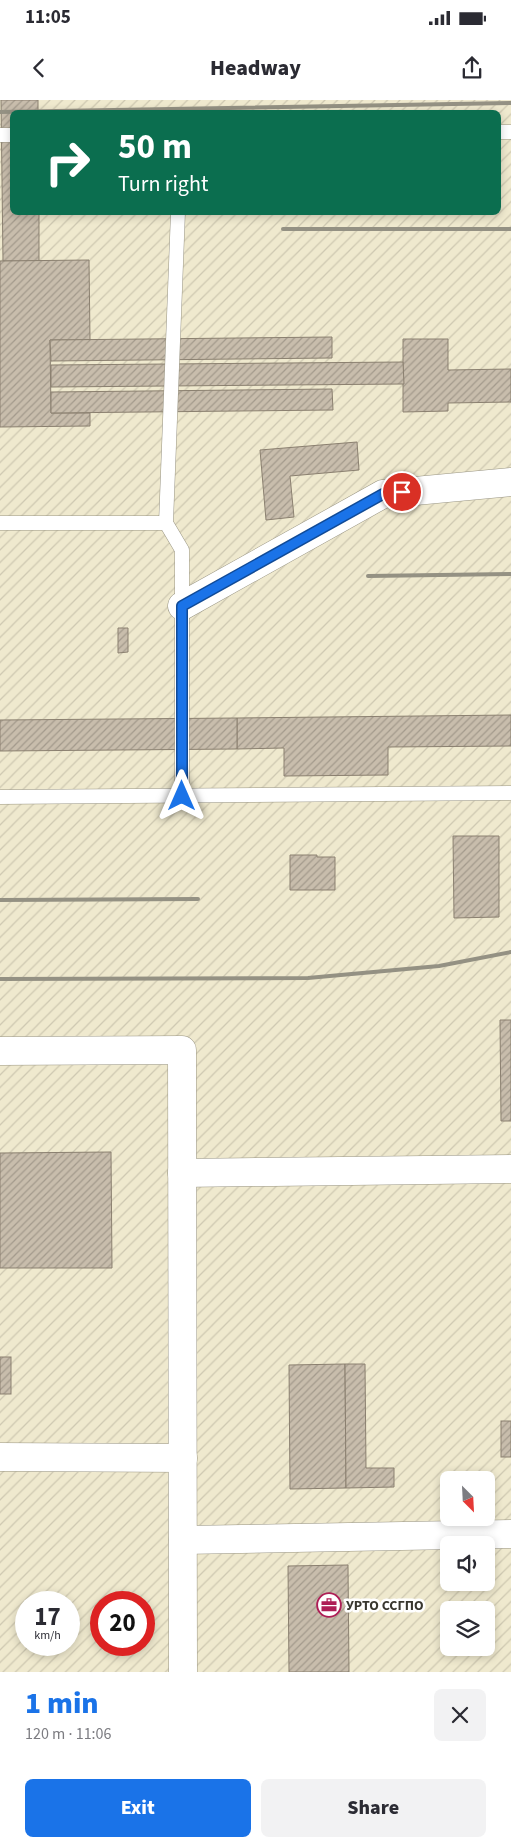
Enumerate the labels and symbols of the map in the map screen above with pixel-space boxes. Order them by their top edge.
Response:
pin [381,471,423,513]
position arrow [155,769,207,821]
north arrow [440,1471,495,1526]
speed limit sign: 20 [90,1591,155,1656]
office icon: УРТО ССГПО [316,1592,342,1618]
place label: УРТО ССГПО [346,1596,424,1616]

